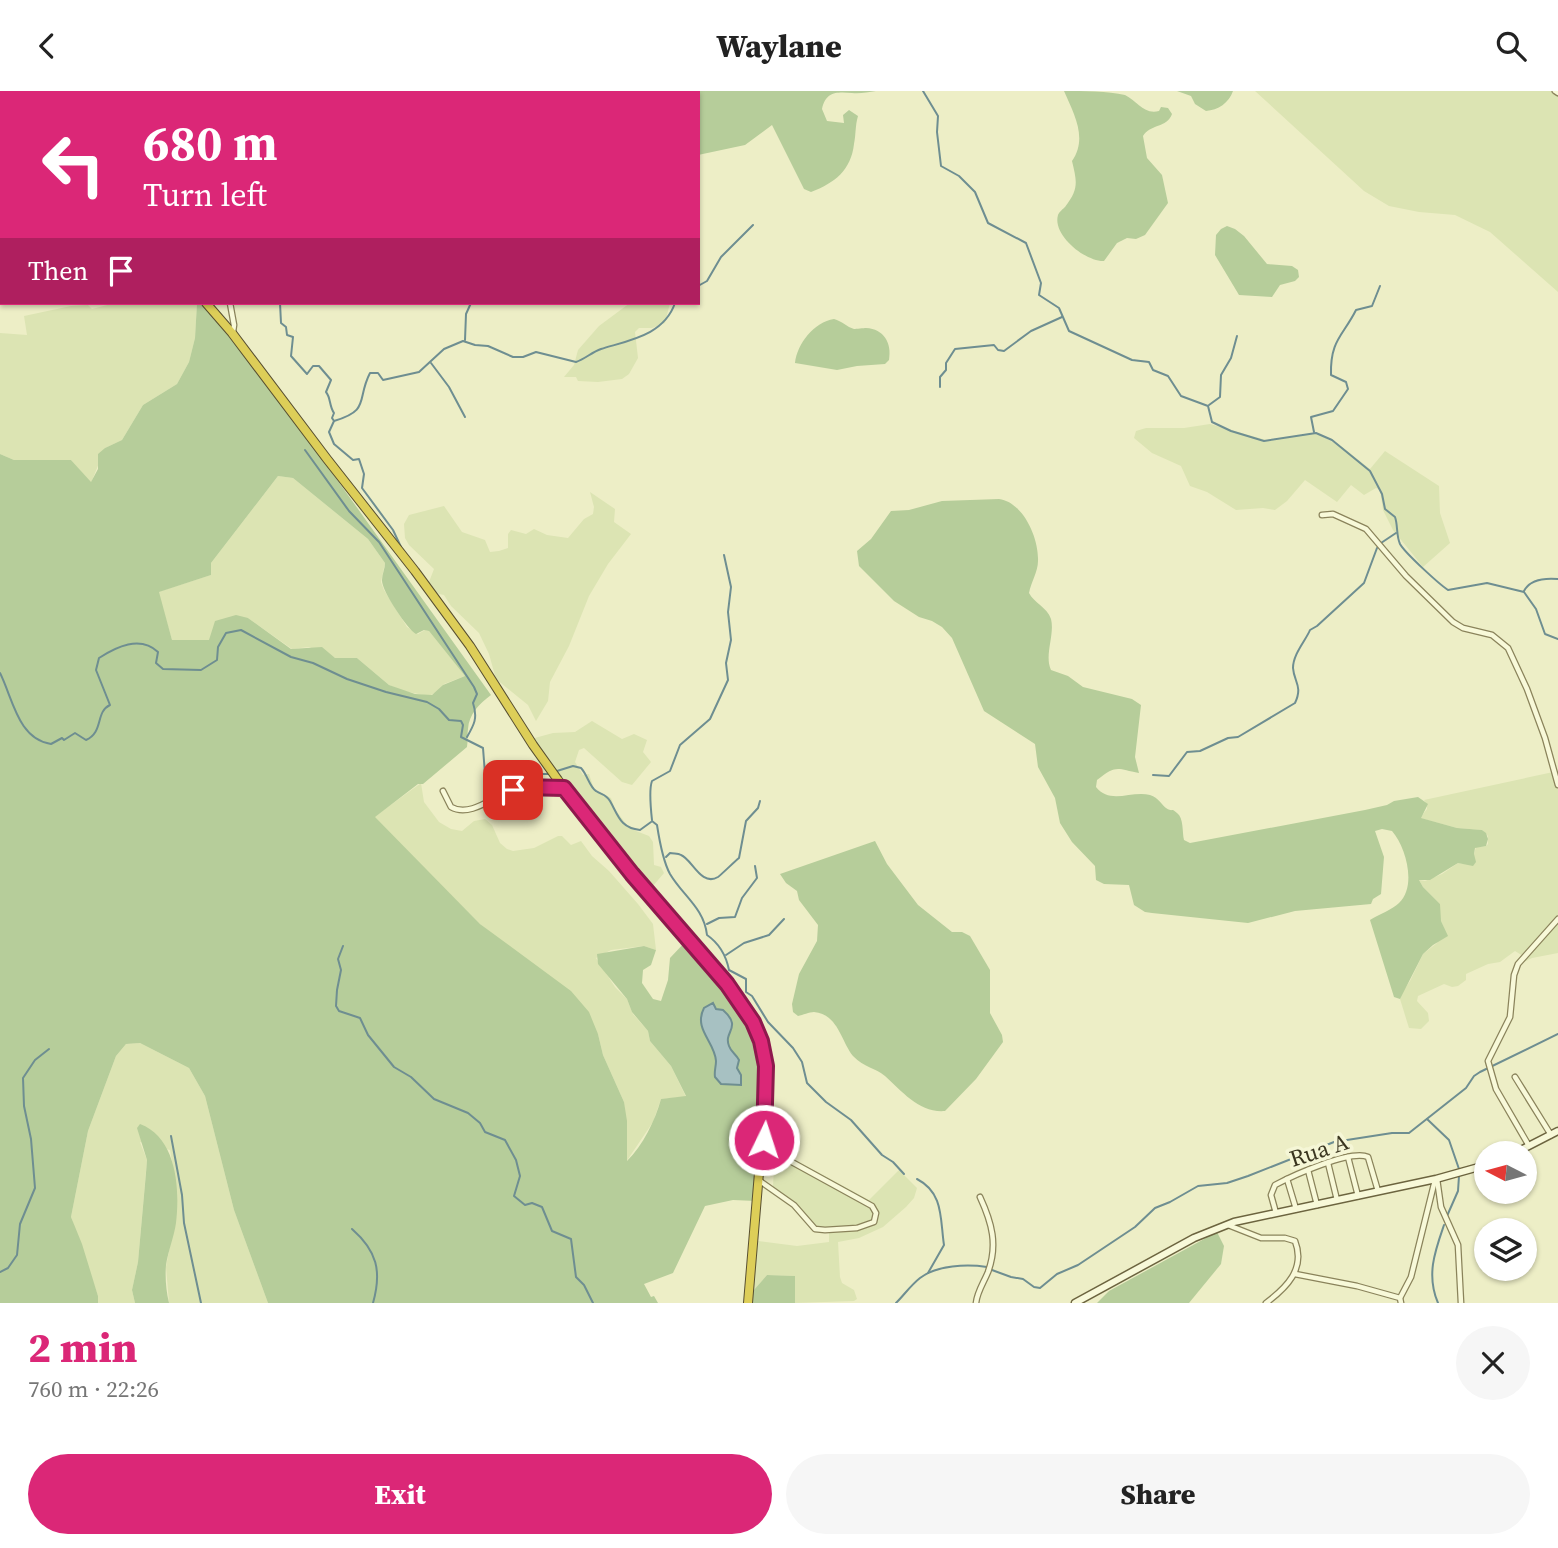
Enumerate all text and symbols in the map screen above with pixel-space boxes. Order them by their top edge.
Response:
text: Waylane [716,24,842,68]
icon: back [28,27,66,65]
icon: search [1492,27,1530,65]
text: 680 m [143,109,278,176]
icon: left [28,119,119,210]
text: Turn left [143,173,267,217]
icon: arrive [102,252,140,290]
text: Then [28,253,88,289]
pin [483,760,543,820]
icon: arrive [494,771,532,809]
position arrow [727,1103,801,1177]
street label: Rua A [1285,1125,1353,1175]
north arrow [1474,1141,1536,1204]
map controls [1474,1141,1537,1281]
button: layers [1474,1218,1537,1281]
text: 2 min [28,1318,138,1376]
button: close [1456,1326,1530,1400]
text: 760 m · 22:26 [28,1373,159,1405]
button: Exit [28,1454,772,1534]
button: Share [786,1454,1530,1534]

